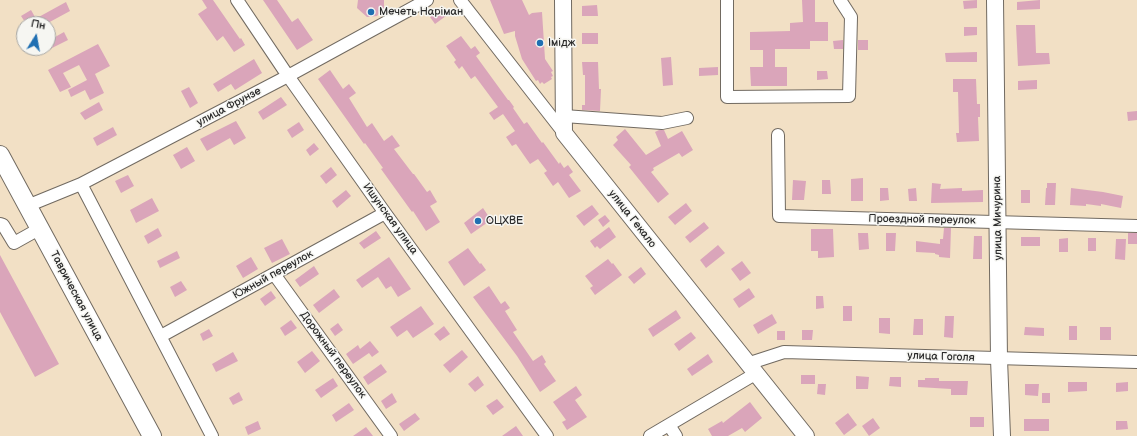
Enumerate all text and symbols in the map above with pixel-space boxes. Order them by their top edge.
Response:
place label: Мечеть Наріман [379,5,463,19]
marker: Мечеть Наріман [366,7,376,17]
north arrow [16,16,56,56]
text: Пн [30,17,47,32]
place label: Імідж [548,36,575,50]
marker: Імідж [535,38,545,48]
street label: улица Фрунзе [195,85,263,129]
street label: улица Мичурина [991,176,1005,260]
street label: Ишунская улица [360,181,420,257]
street label: улица Гекало [605,187,659,251]
street label: Проездной переулок [868,212,976,228]
place label: ОЦХВЕ [486,214,523,228]
marker: ОЦХВЕ [473,216,483,226]
street label: Южный переулок [231,248,315,302]
street label: Таврическая улица [47,249,105,343]
street label: Дорожный переулок [297,309,369,401]
street label: улица Гоголя [907,349,975,365]

